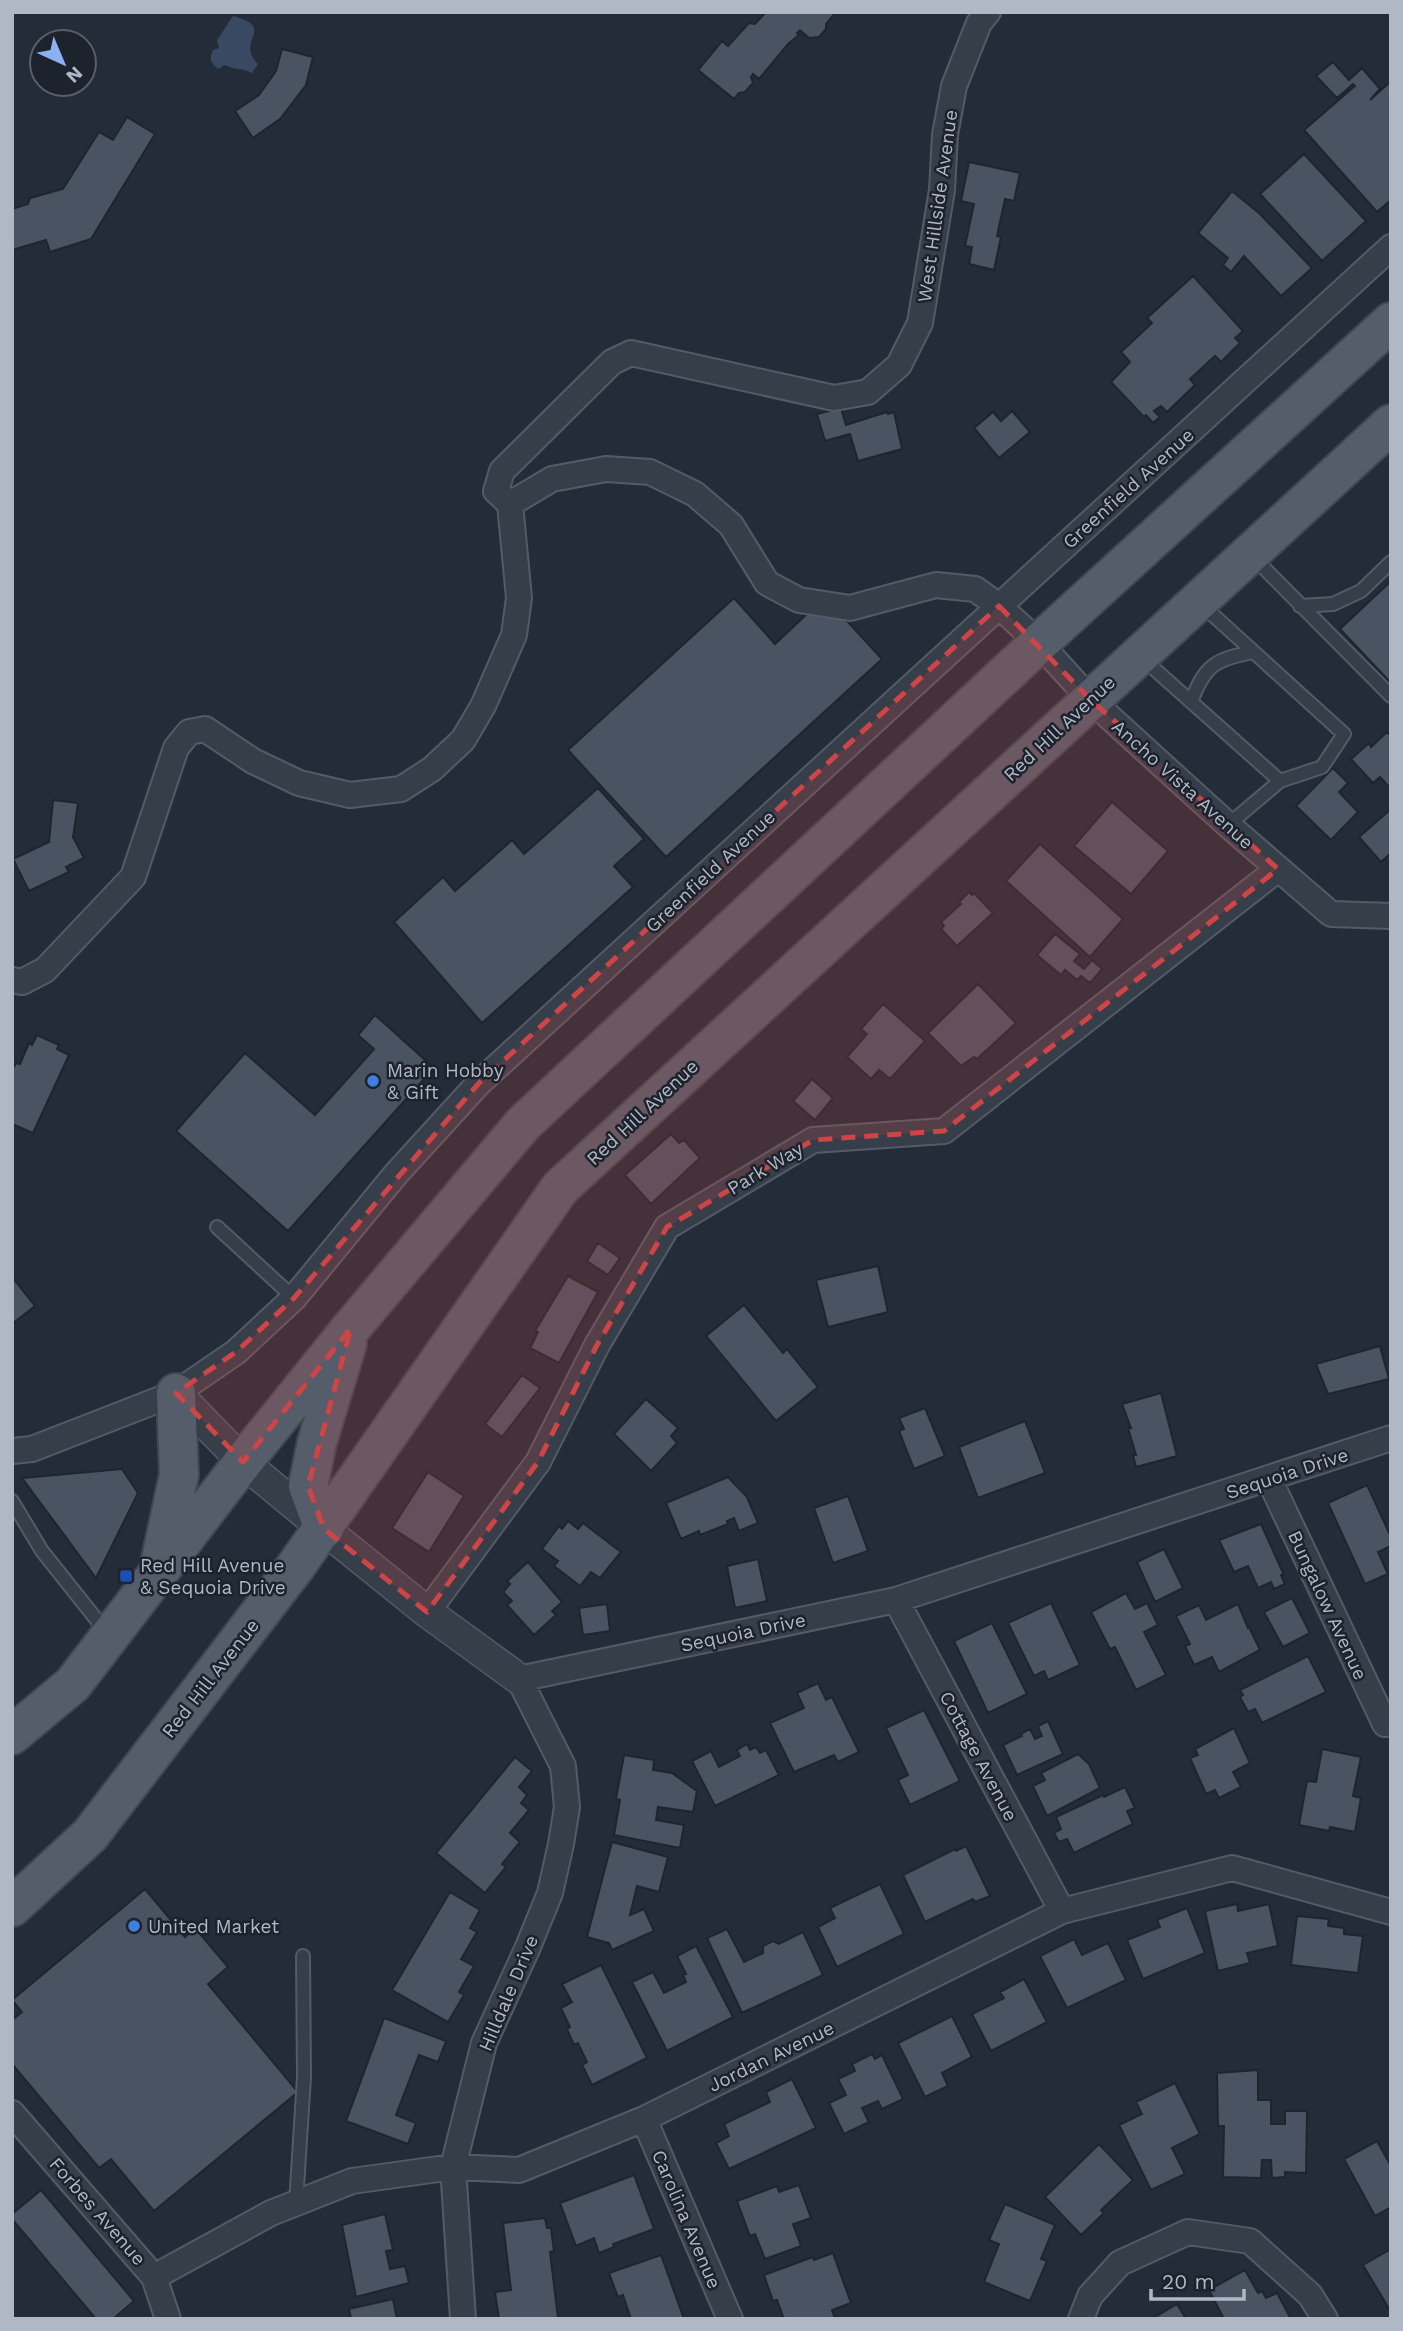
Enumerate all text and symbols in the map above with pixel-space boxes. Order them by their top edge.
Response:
north arrow [28,28,98,98]
text: N [61,62,88,88]
street label: West Hillside Avenue [913,108,962,304]
street label: Greenfield Avenue [1058,423,1199,553]
street label: Red Hill Avenue [999,671,1120,786]
street label: Ancho Vista Avenue [1107,715,1258,854]
street label: Greenfield Avenue [641,805,780,937]
street label: Red Hill Avenue [582,1055,703,1170]
place label: Marin Hobby & Gift [387,1059,504,1104]
marker: Marin Hobby & Gift [365,1073,381,1089]
street label: Park Way [723,1137,807,1200]
street label: Sequoia Drive [1223,1443,1351,1504]
street label: Bungalow Avenue [1283,1527,1372,1684]
place label: Red Hill Avenue & Sequoia Drive [140,1554,286,1599]
marker: Red Hill Avenue & Sequoia Drive [118,1568,134,1584]
street label: Sequoia Drive [678,1608,808,1657]
street label: Red Hill Avenue [157,1614,264,1742]
street label: Cottage Avenue [935,1687,1022,1825]
place label: United Market [148,1915,279,1938]
marker: United Market [126,1918,142,1934]
street label: Hilldale Drive [474,1932,543,2055]
street label: Jordan Avenue [705,2016,838,2097]
street label: Carolina Avenue [647,2146,726,2292]
street label: Forbes Avenue [44,2153,151,2270]
scale bar [1151,2258,1244,2302]
text: 20 m [1162,2269,1214,2294]

